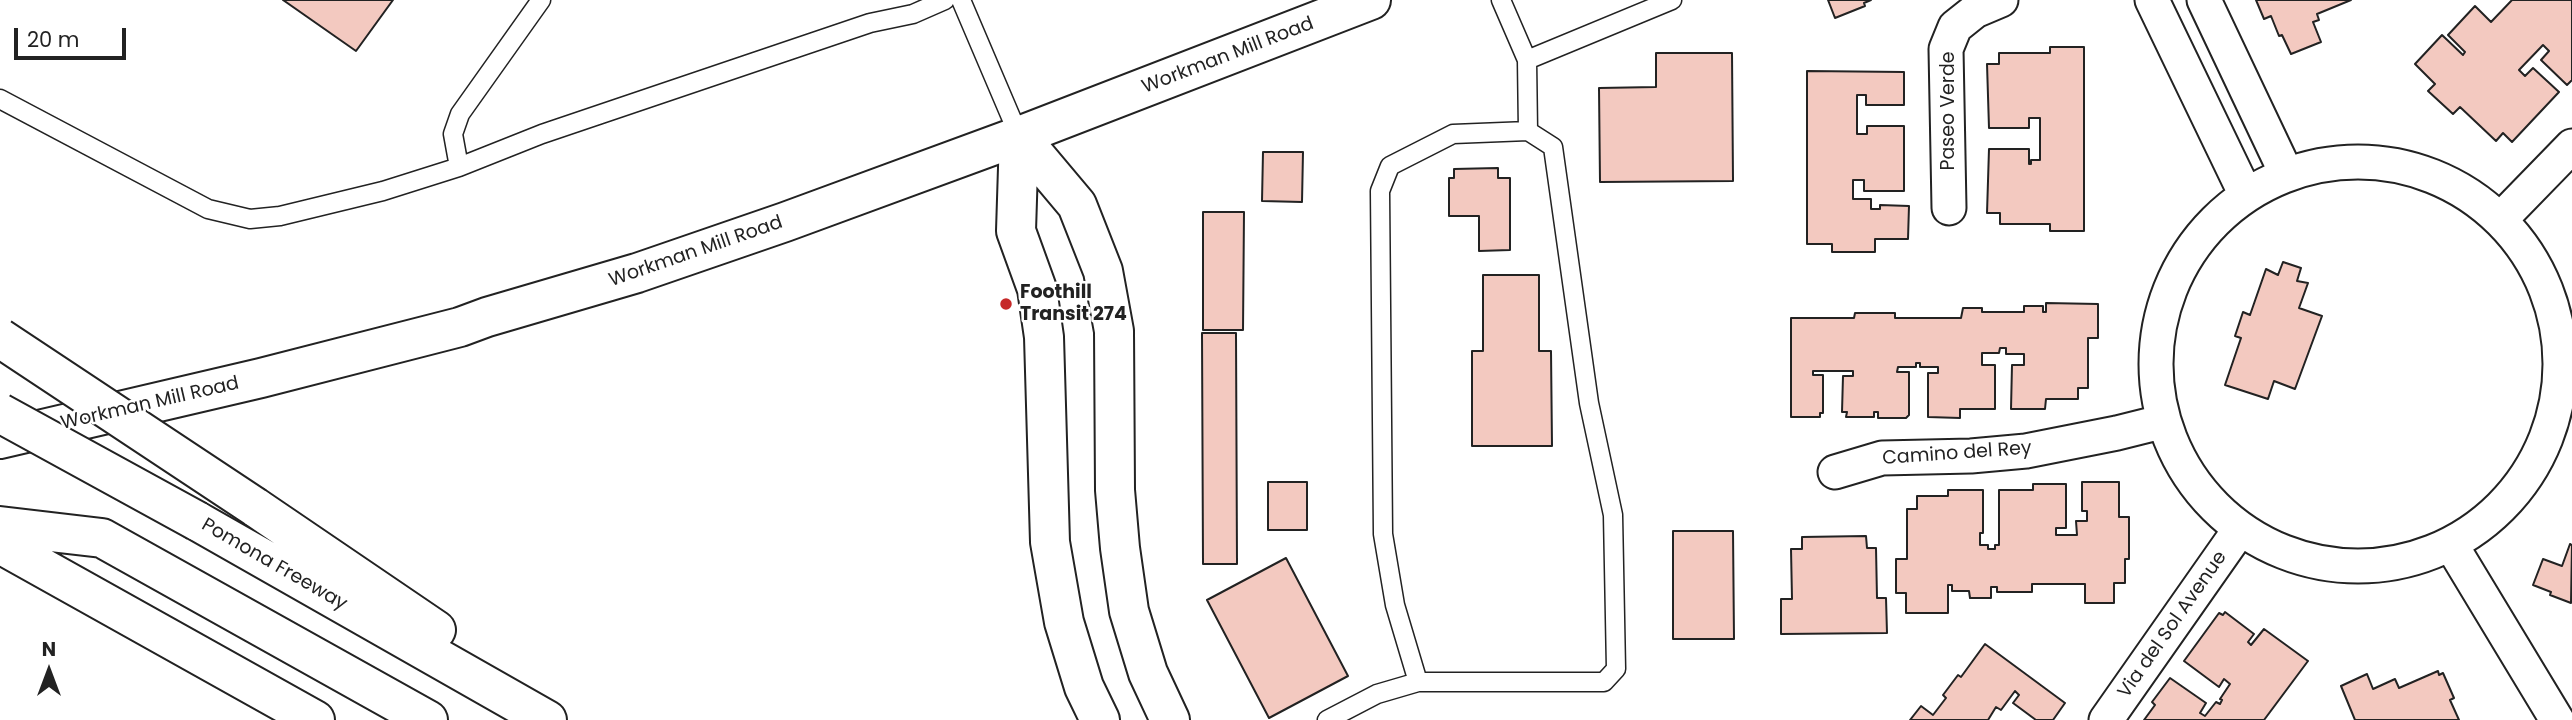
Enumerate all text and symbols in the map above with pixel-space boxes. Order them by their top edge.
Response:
street label: Workman Mill Road [1139,13,1317,99]
scale bar [18,14,130,58]
text: 20 m [27,25,80,54]
street label: Paseo Verde [1938,51,1960,171]
street label: Workman Mill Road [606,212,786,292]
place label: Foothill Transit 274 [1020,282,1127,326]
marker: Foothill Transit 274 [998,296,1014,312]
street label: Workman Mill Road [59,372,241,436]
street label: Camino del Rey [1882,437,2032,471]
street label: Pomona Freeway [197,514,351,616]
street label: Via del Sol Avenue [2114,547,2232,703]
north arrow [14,636,84,706]
text: N [42,636,56,663]

